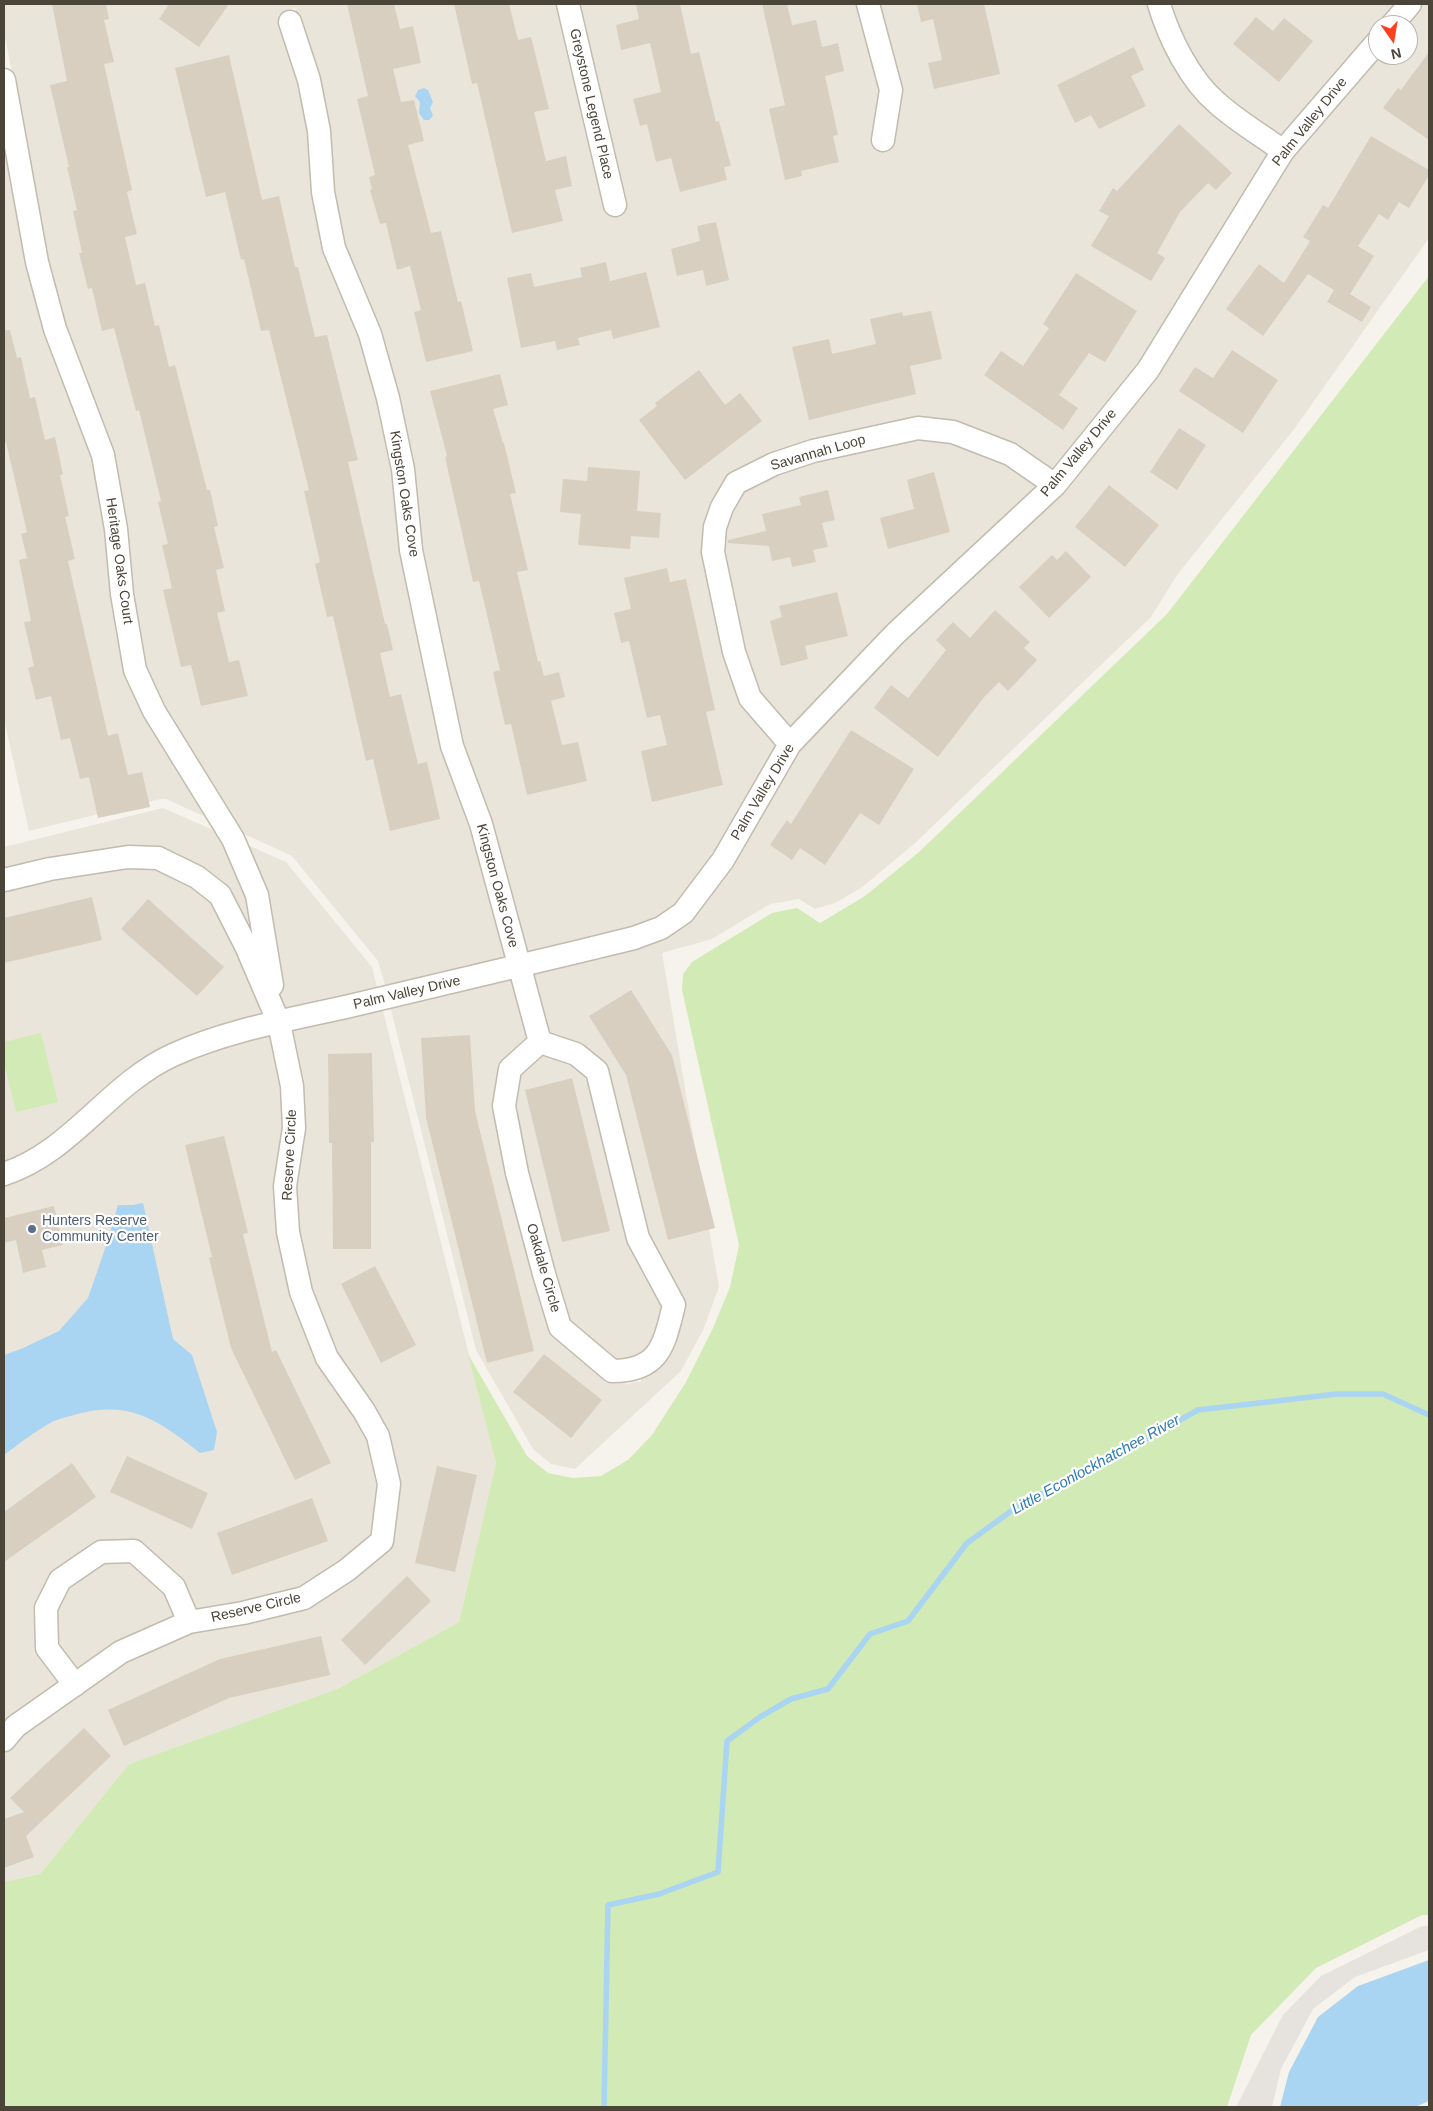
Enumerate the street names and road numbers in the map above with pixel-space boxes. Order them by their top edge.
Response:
street label: Greystone Legend Place [565,27,617,181]
street label: Palm Valley Drive [1269,74,1351,170]
street label: Palm Valley Drive [1037,406,1121,500]
street label: Kingston Oaks Cove [386,430,422,558]
street label: Savannah Loop [769,431,867,475]
street label: Heritage Oaks Court [102,497,136,625]
street label: Palm Valley Drive [728,741,798,843]
street label: Kingston Oaks Cove [472,822,522,950]
street label: Palm Valley Drive [352,973,462,1013]
street label: Reserve Circle [279,1109,301,1201]
street label: Oakdale Circle [522,1222,564,1314]
street label: Reserve Circle [209,1589,303,1627]

